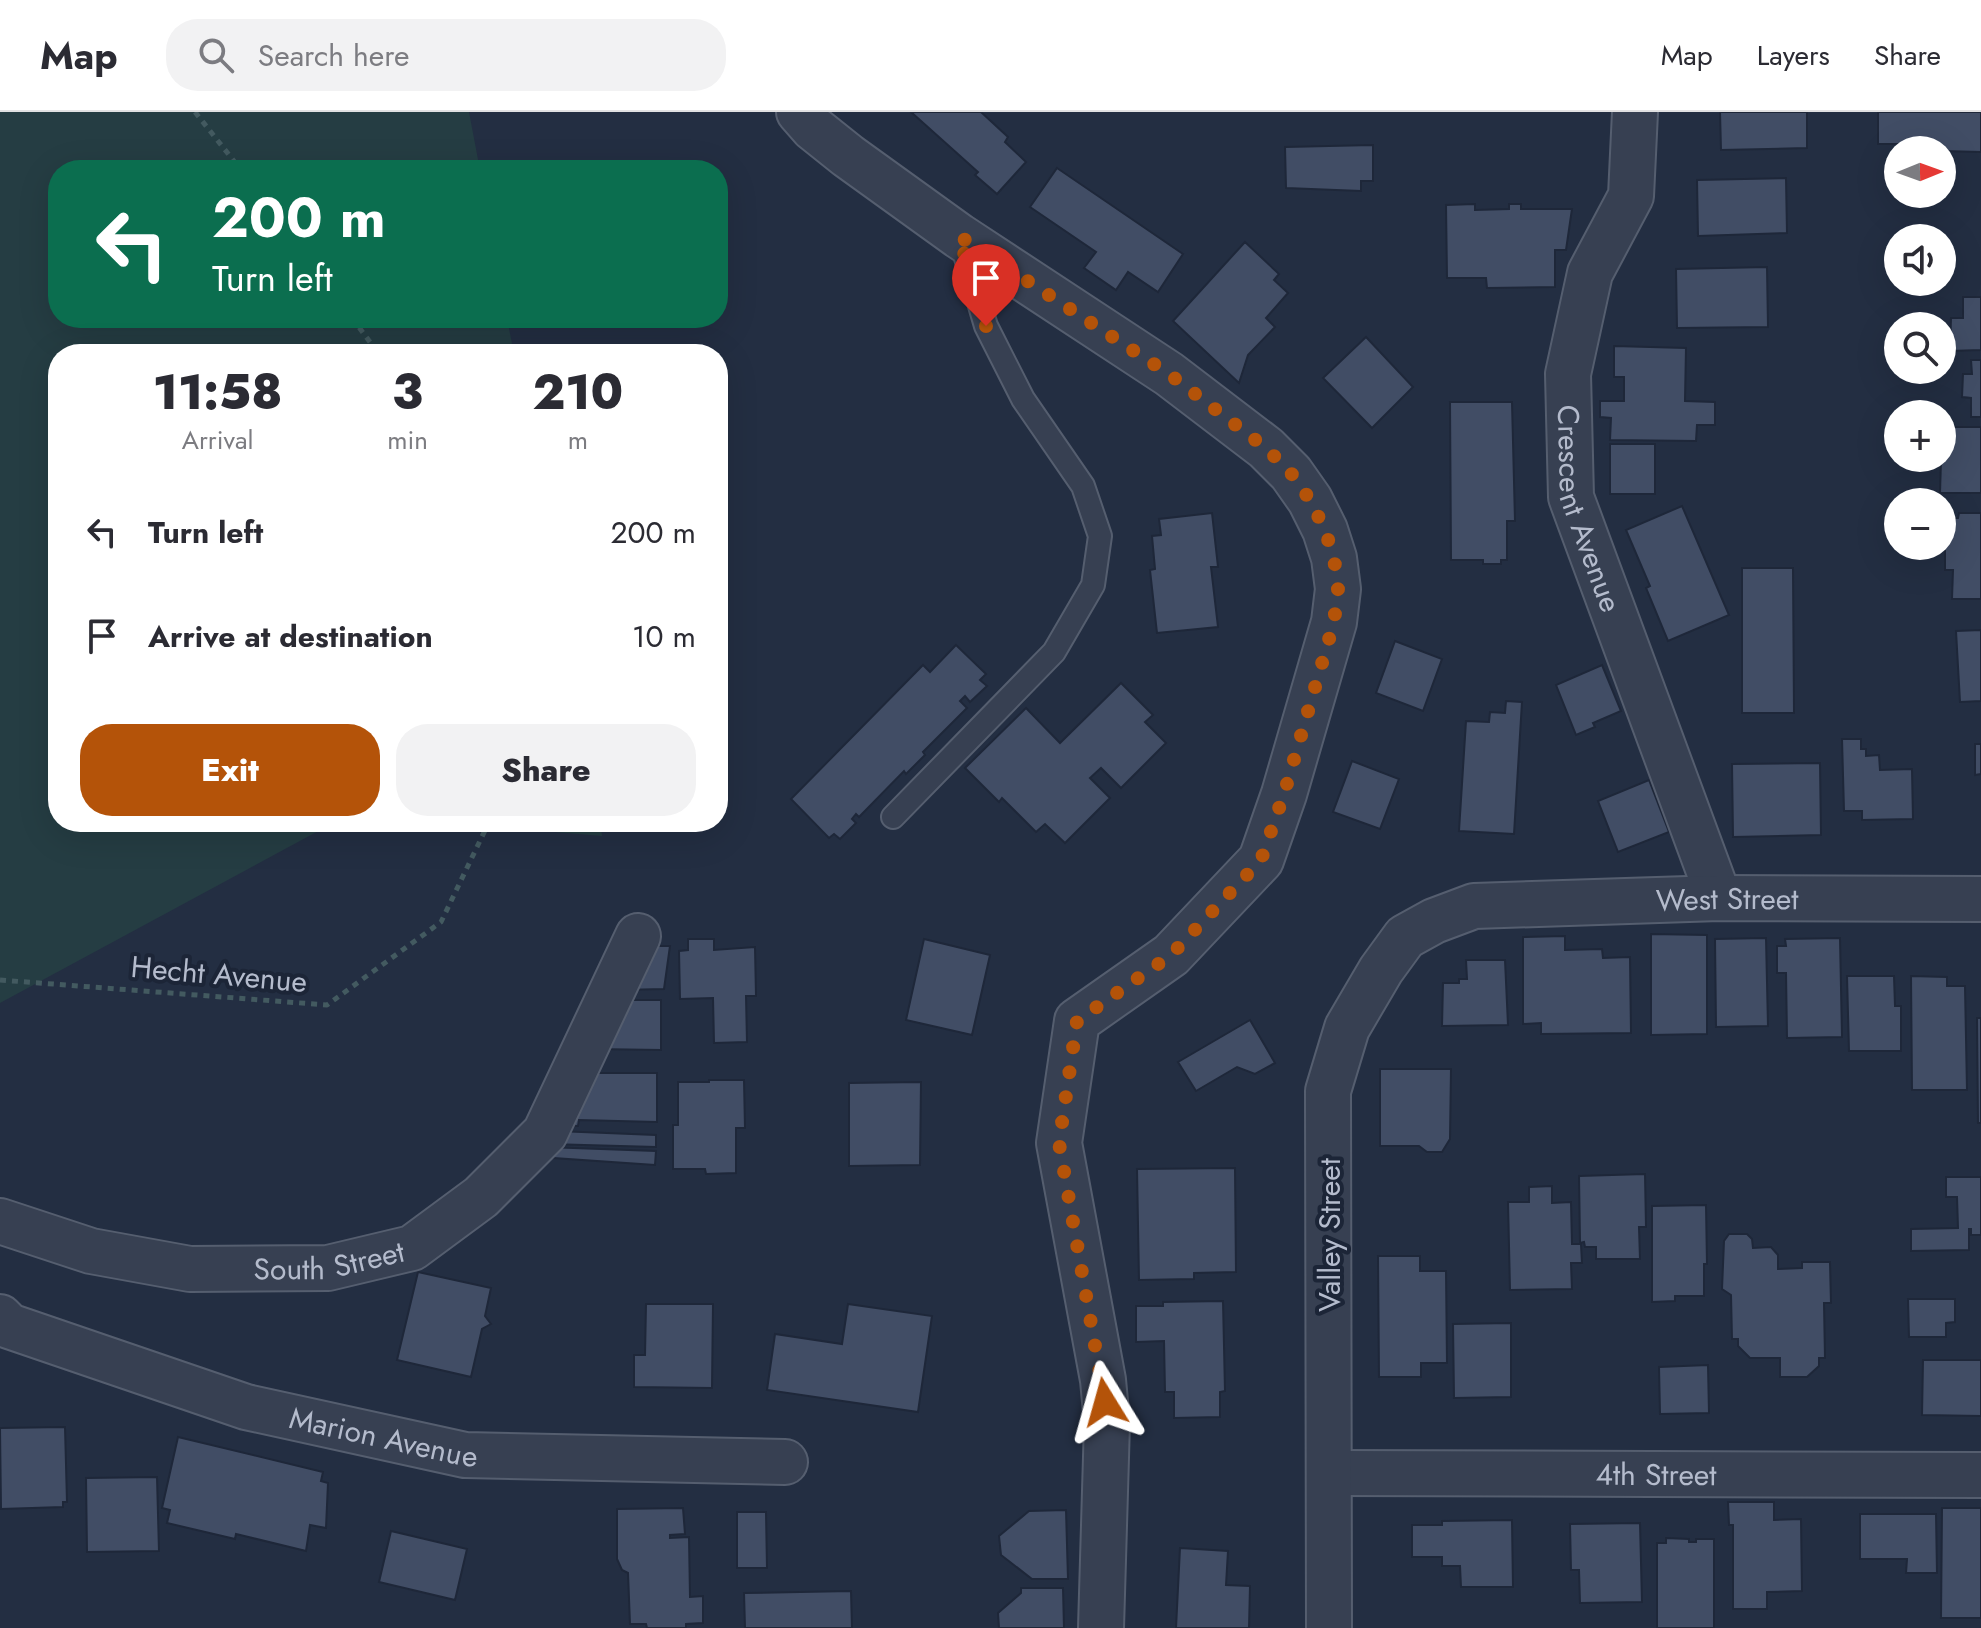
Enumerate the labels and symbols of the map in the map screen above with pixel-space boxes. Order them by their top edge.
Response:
north arrow [1884,136,1956,208]
pin [952,244,1020,326]
street label: Crescent Avenue [1547,404,1633,618]
street label: West Street [1655,876,1799,922]
street label: Hecht Avenue [129,945,309,1003]
street label: Valley Street [1308,1157,1351,1312]
street label: South Street [253,1229,409,1290]
position arrow [1063,1360,1147,1444]
street label: Marion Avenue [285,1396,478,1477]
street label: 4th Street [1595,1452,1717,1496]

